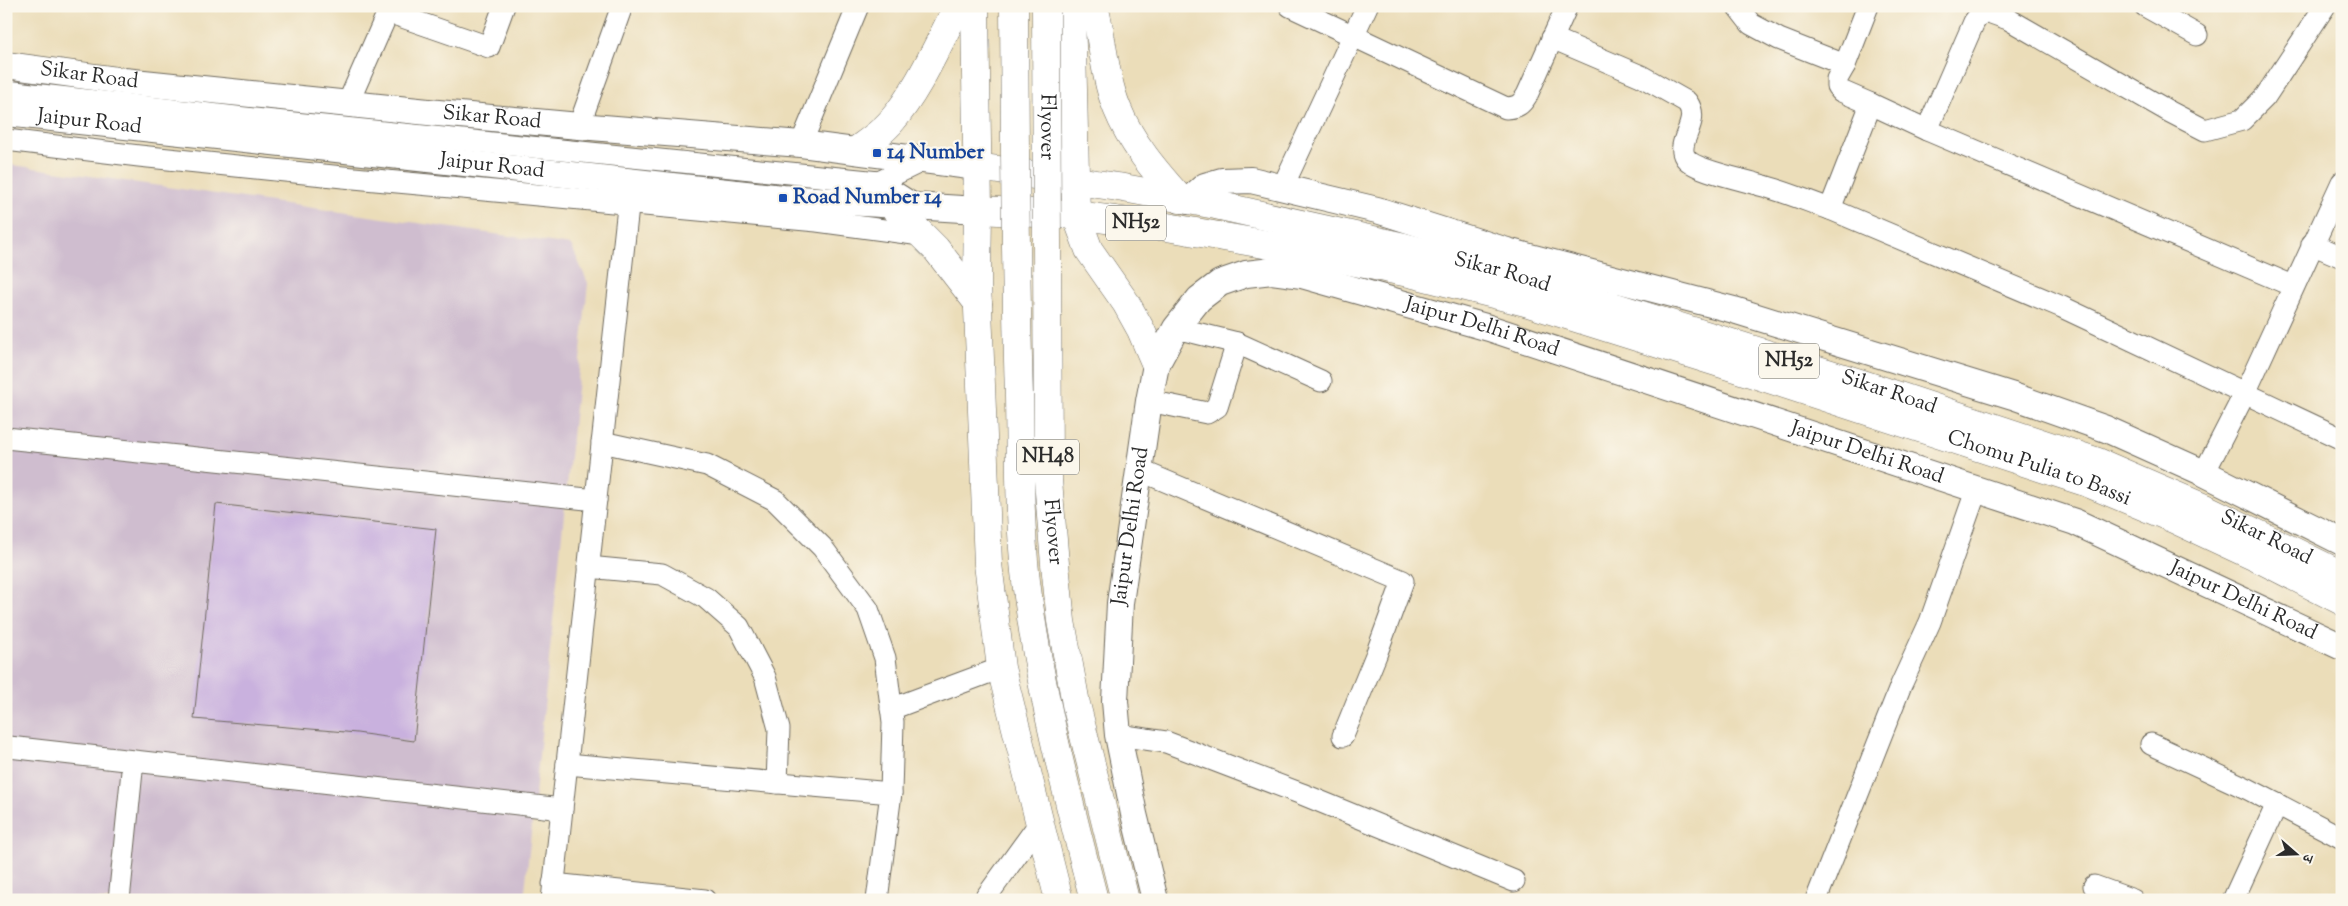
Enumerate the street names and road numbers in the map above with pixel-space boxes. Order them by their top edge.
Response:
street label: Sikar Road [38,55,140,97]
street label: Flyover [1031,94,1062,160]
street label: Sikar Road [441,99,543,137]
street label: Jaipur Road [35,101,143,143]
street label: Jaipur Road [437,145,546,187]
road number: NH52 [1106,206,1166,240]
street label: Sikar Road [1451,245,1554,301]
street label: Jaipur Delhi Road [1400,290,1563,365]
road number: NH52 [1759,344,1819,378]
street label: Sikar Road [1837,363,1941,422]
street label: Jaipur Delhi Road [1785,413,1948,493]
street label: Chomu Pulia to Bassi [1943,423,2135,514]
road number: NH48 [1017,440,1079,474]
street label: Jaipur Delhi Road [1105,445,1157,608]
street label: Flyover [1035,498,1070,566]
street label: Sikar Road [2215,503,2317,573]
street label: Jaipur Delhi Road [2164,553,2322,648]

